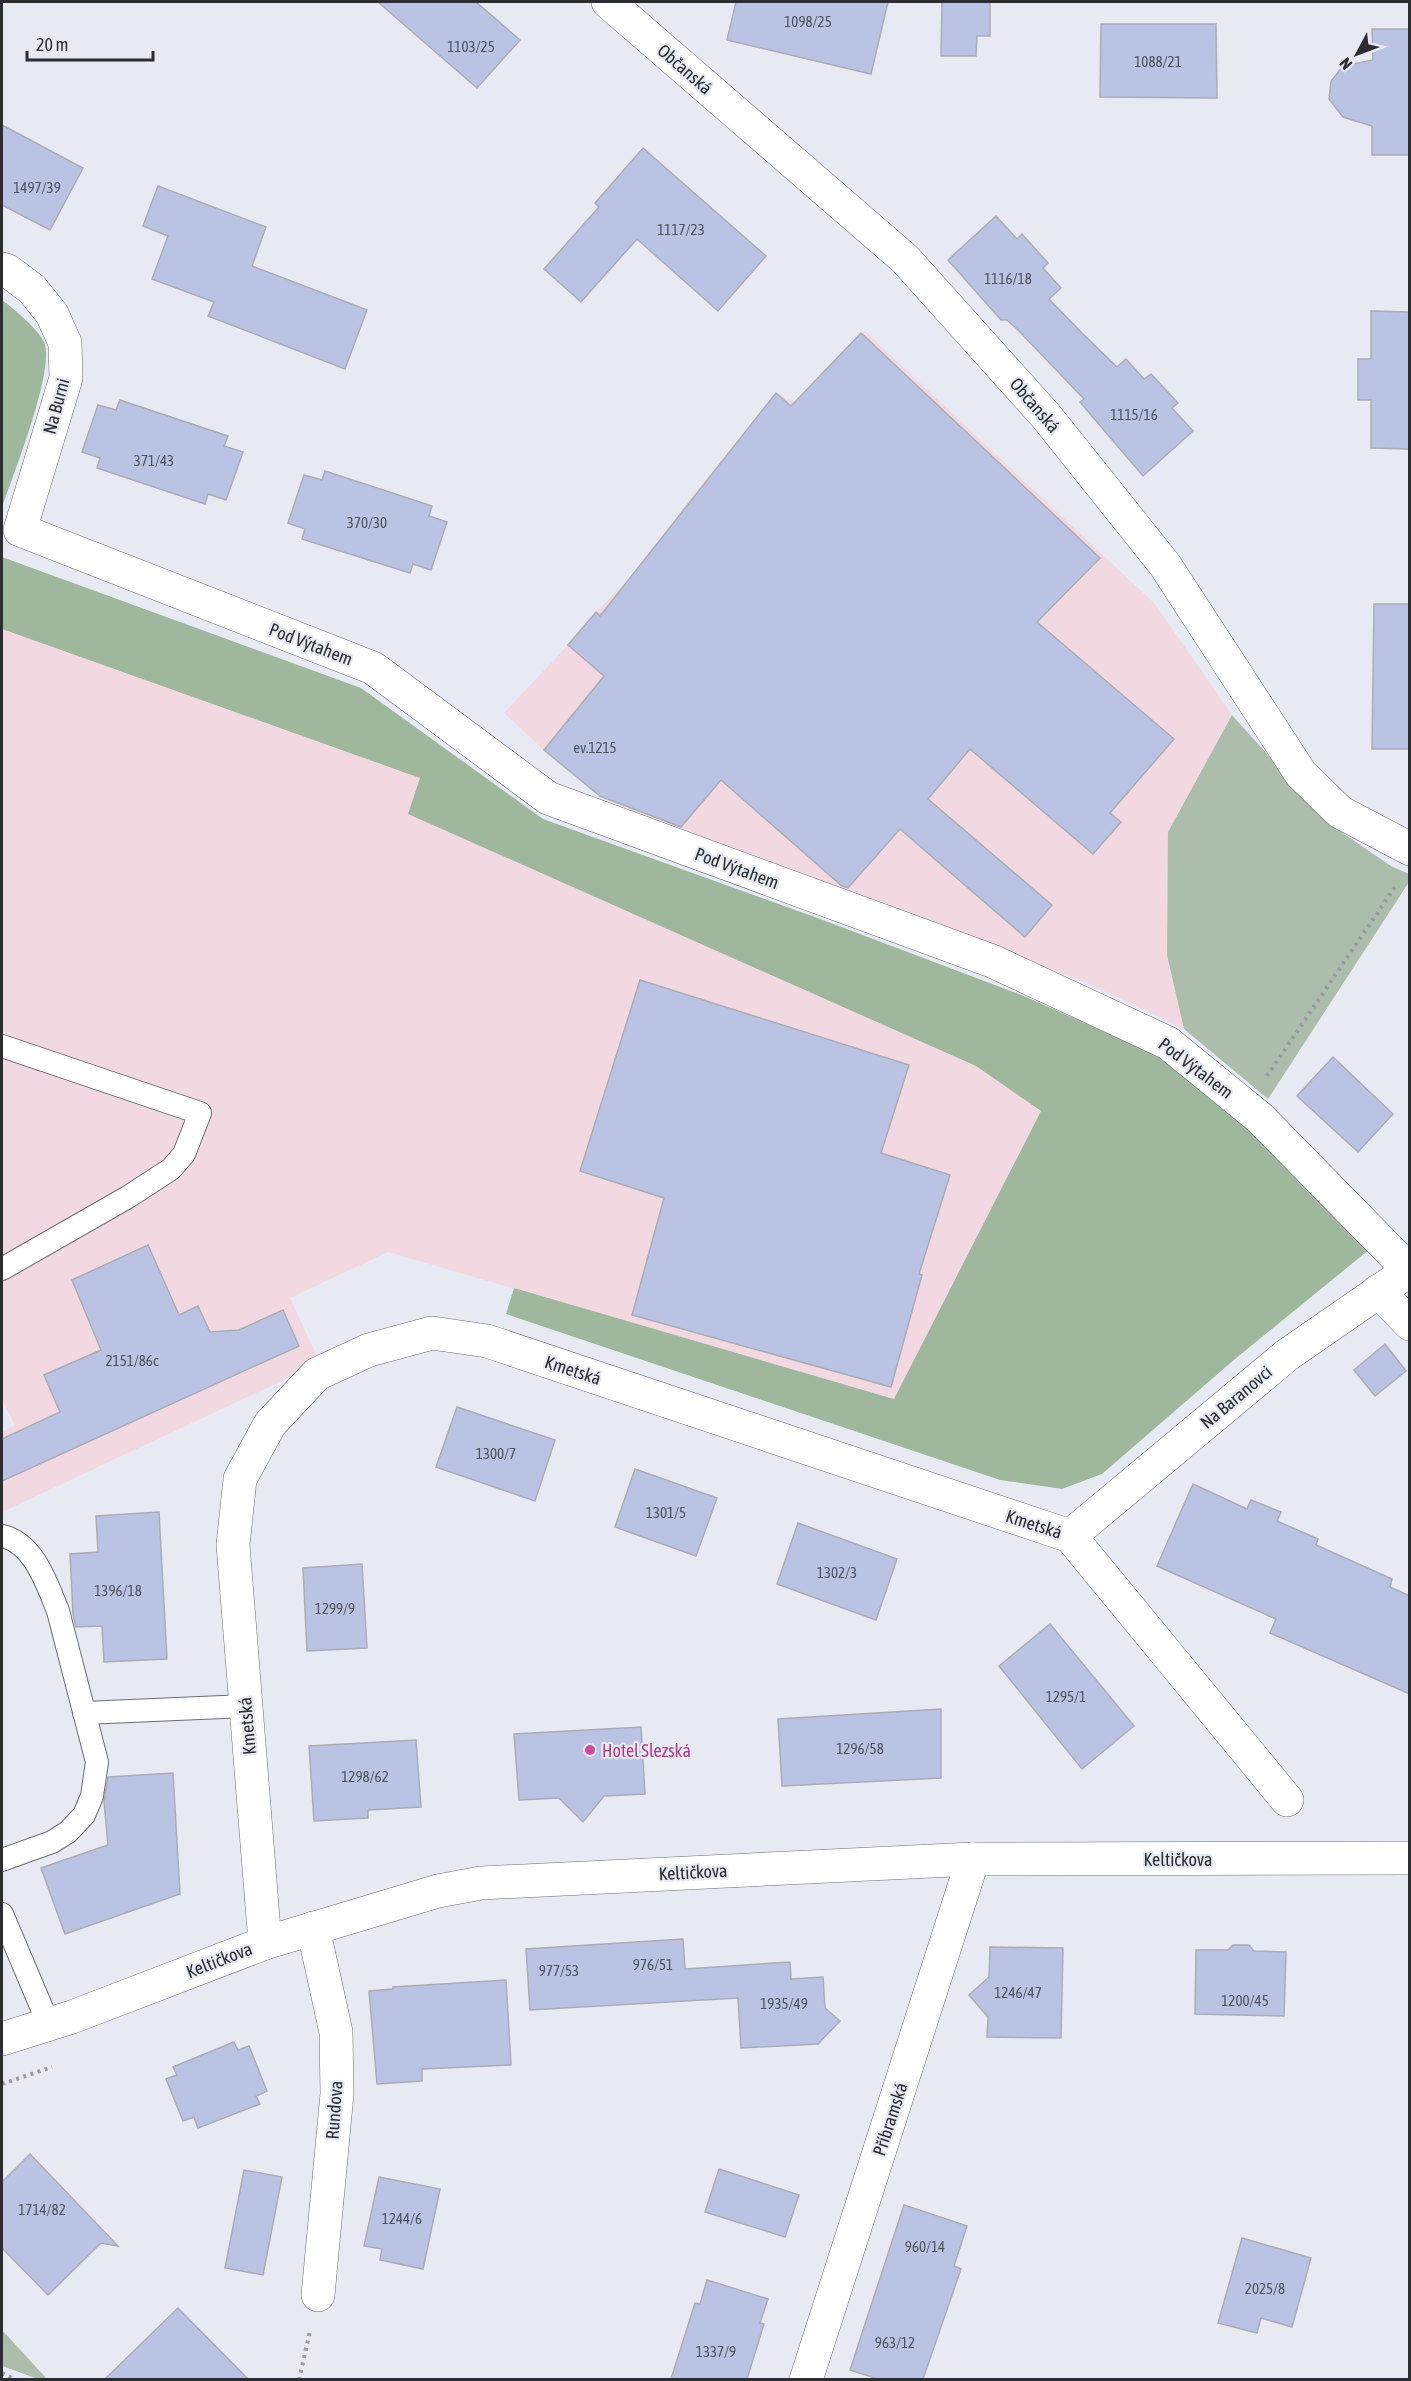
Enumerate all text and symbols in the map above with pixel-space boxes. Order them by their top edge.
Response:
house number: 1098/25 [784,13,832,30]
scale bar [27,24,153,62]
north arrow [1327,24,1387,84]
text: 20 m [36,34,68,55]
house number: 1103/25 [447,38,495,55]
street label: Občanská [653,40,717,98]
house number: 1088/21 [1134,53,1182,70]
text: N [1336,54,1356,73]
house number: 1497/39 [13,179,61,196]
house number: 1117/23 [657,221,705,238]
house number: 1116/18 [984,270,1032,287]
street label: Občanská [1006,373,1064,437]
street label: Na Burni [38,376,74,436]
house number: 1115/16 [1110,406,1158,423]
house number: 371/43 [134,452,174,469]
house number: 370/30 [347,514,387,531]
street label: Pod Výtahem [266,618,356,670]
house number: ev.1215 [573,739,617,756]
street label: Pod Výtahem [692,843,782,893]
street label: Pod Výtahem [1155,1033,1237,1103]
street label: Kmetská [542,1351,604,1389]
house number: 2151/86c [106,1352,159,1369]
street label: Na Baranovci [1196,1361,1276,1433]
house number: 1300/7 [476,1445,516,1462]
house number: 1301/5 [646,1504,686,1521]
street label: Kmetská [1003,1505,1065,1543]
house number: 1302/3 [817,1564,857,1581]
house number: 1396/18 [94,1582,142,1599]
house number: 1299/9 [315,1600,355,1617]
house number: 1295/1 [1046,1688,1086,1705]
street label: Kmetská [234,1696,260,1756]
place label: Hotel Slezská [602,1740,691,1761]
house number: 1296/58 [836,1740,884,1757]
marker: Hotel Slezská [583,1743,597,1757]
house number: 1298/62 [341,1768,389,1785]
street label: Keltičkova [1144,1849,1212,1870]
street label: Keltičkova [658,1860,728,1884]
street label: Keltičkova [183,1938,255,1982]
house number: 976/51 [633,1956,673,1973]
house number: 977/53 [539,1962,579,1979]
house number: 1246/47 [994,1984,1042,2001]
house number: 1200/45 [1221,1992,1269,2009]
house number: 1935/49 [760,1995,808,2012]
street label: Rundova [321,2080,347,2140]
street label: Příbramská [868,2080,912,2158]
house number: 1714/82 [18,2201,66,2218]
house number: 1244/6 [382,2210,422,2227]
house number: 960/14 [905,2238,945,2255]
house number: 2025/8 [1245,2280,1285,2297]
house number: 963/12 [875,2334,915,2351]
house number: 1337/9 [696,2343,736,2360]

